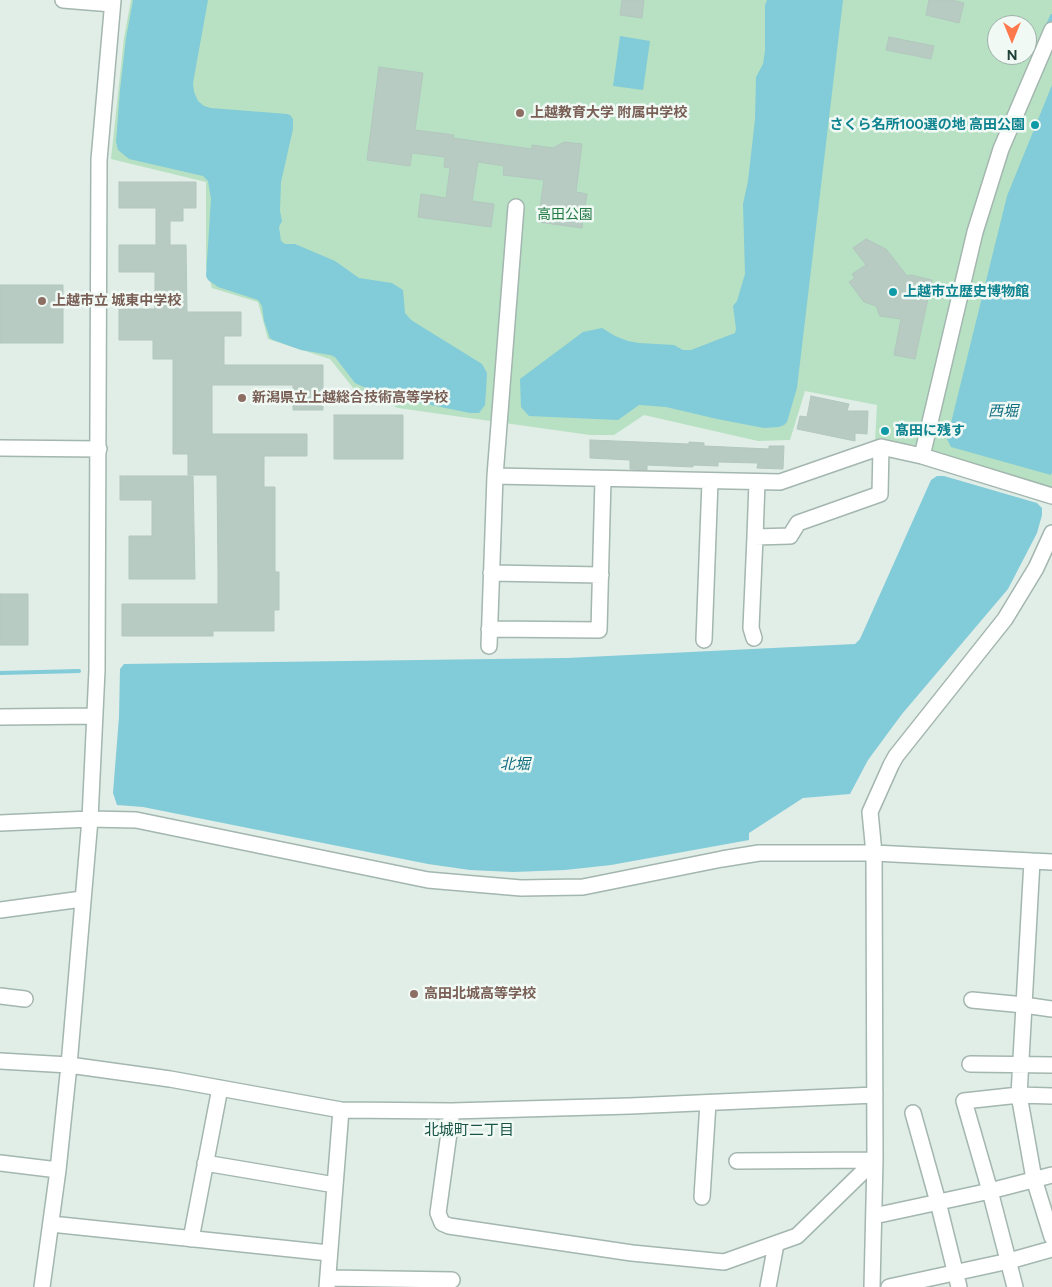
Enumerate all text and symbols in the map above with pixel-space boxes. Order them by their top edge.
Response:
north arrow [987,15,1037,65]
text: N [1007,46,1017,63]
place label: 上越教育大学 附属中学校 [530,105,687,121]
marker: 上越教育大学 附属中学校 [514,107,526,119]
place label: さくら名所100選の地 高田公園 [830,117,1025,133]
marker: さくら名所100選の地 高田公園 [1029,119,1041,131]
park label: 高田公園 [537,207,593,223]
place label: 上越市立歴史博物館 [903,284,1029,300]
marker: 上越市立歴史博物館 [887,286,899,298]
place label: 上越市立 城東中学校 [52,293,181,309]
marker: 上越市立 城東中学校 [36,295,48,307]
place label: 新潟県立上越総合技術高等学校 [252,390,448,406]
marker: 新潟県立上越総合技術高等学校 [236,392,248,404]
water label: 西堀 [988,403,1018,421]
place label: 髙田に残す [895,423,965,439]
marker: 髙田に残す [879,425,891,437]
water label: 北堀 [500,756,530,774]
place label: 高田北城高等学校 [424,986,536,1002]
marker: 高田北城高等学校 [408,988,420,1000]
district label: 北城町二丁目 [424,1122,514,1140]

